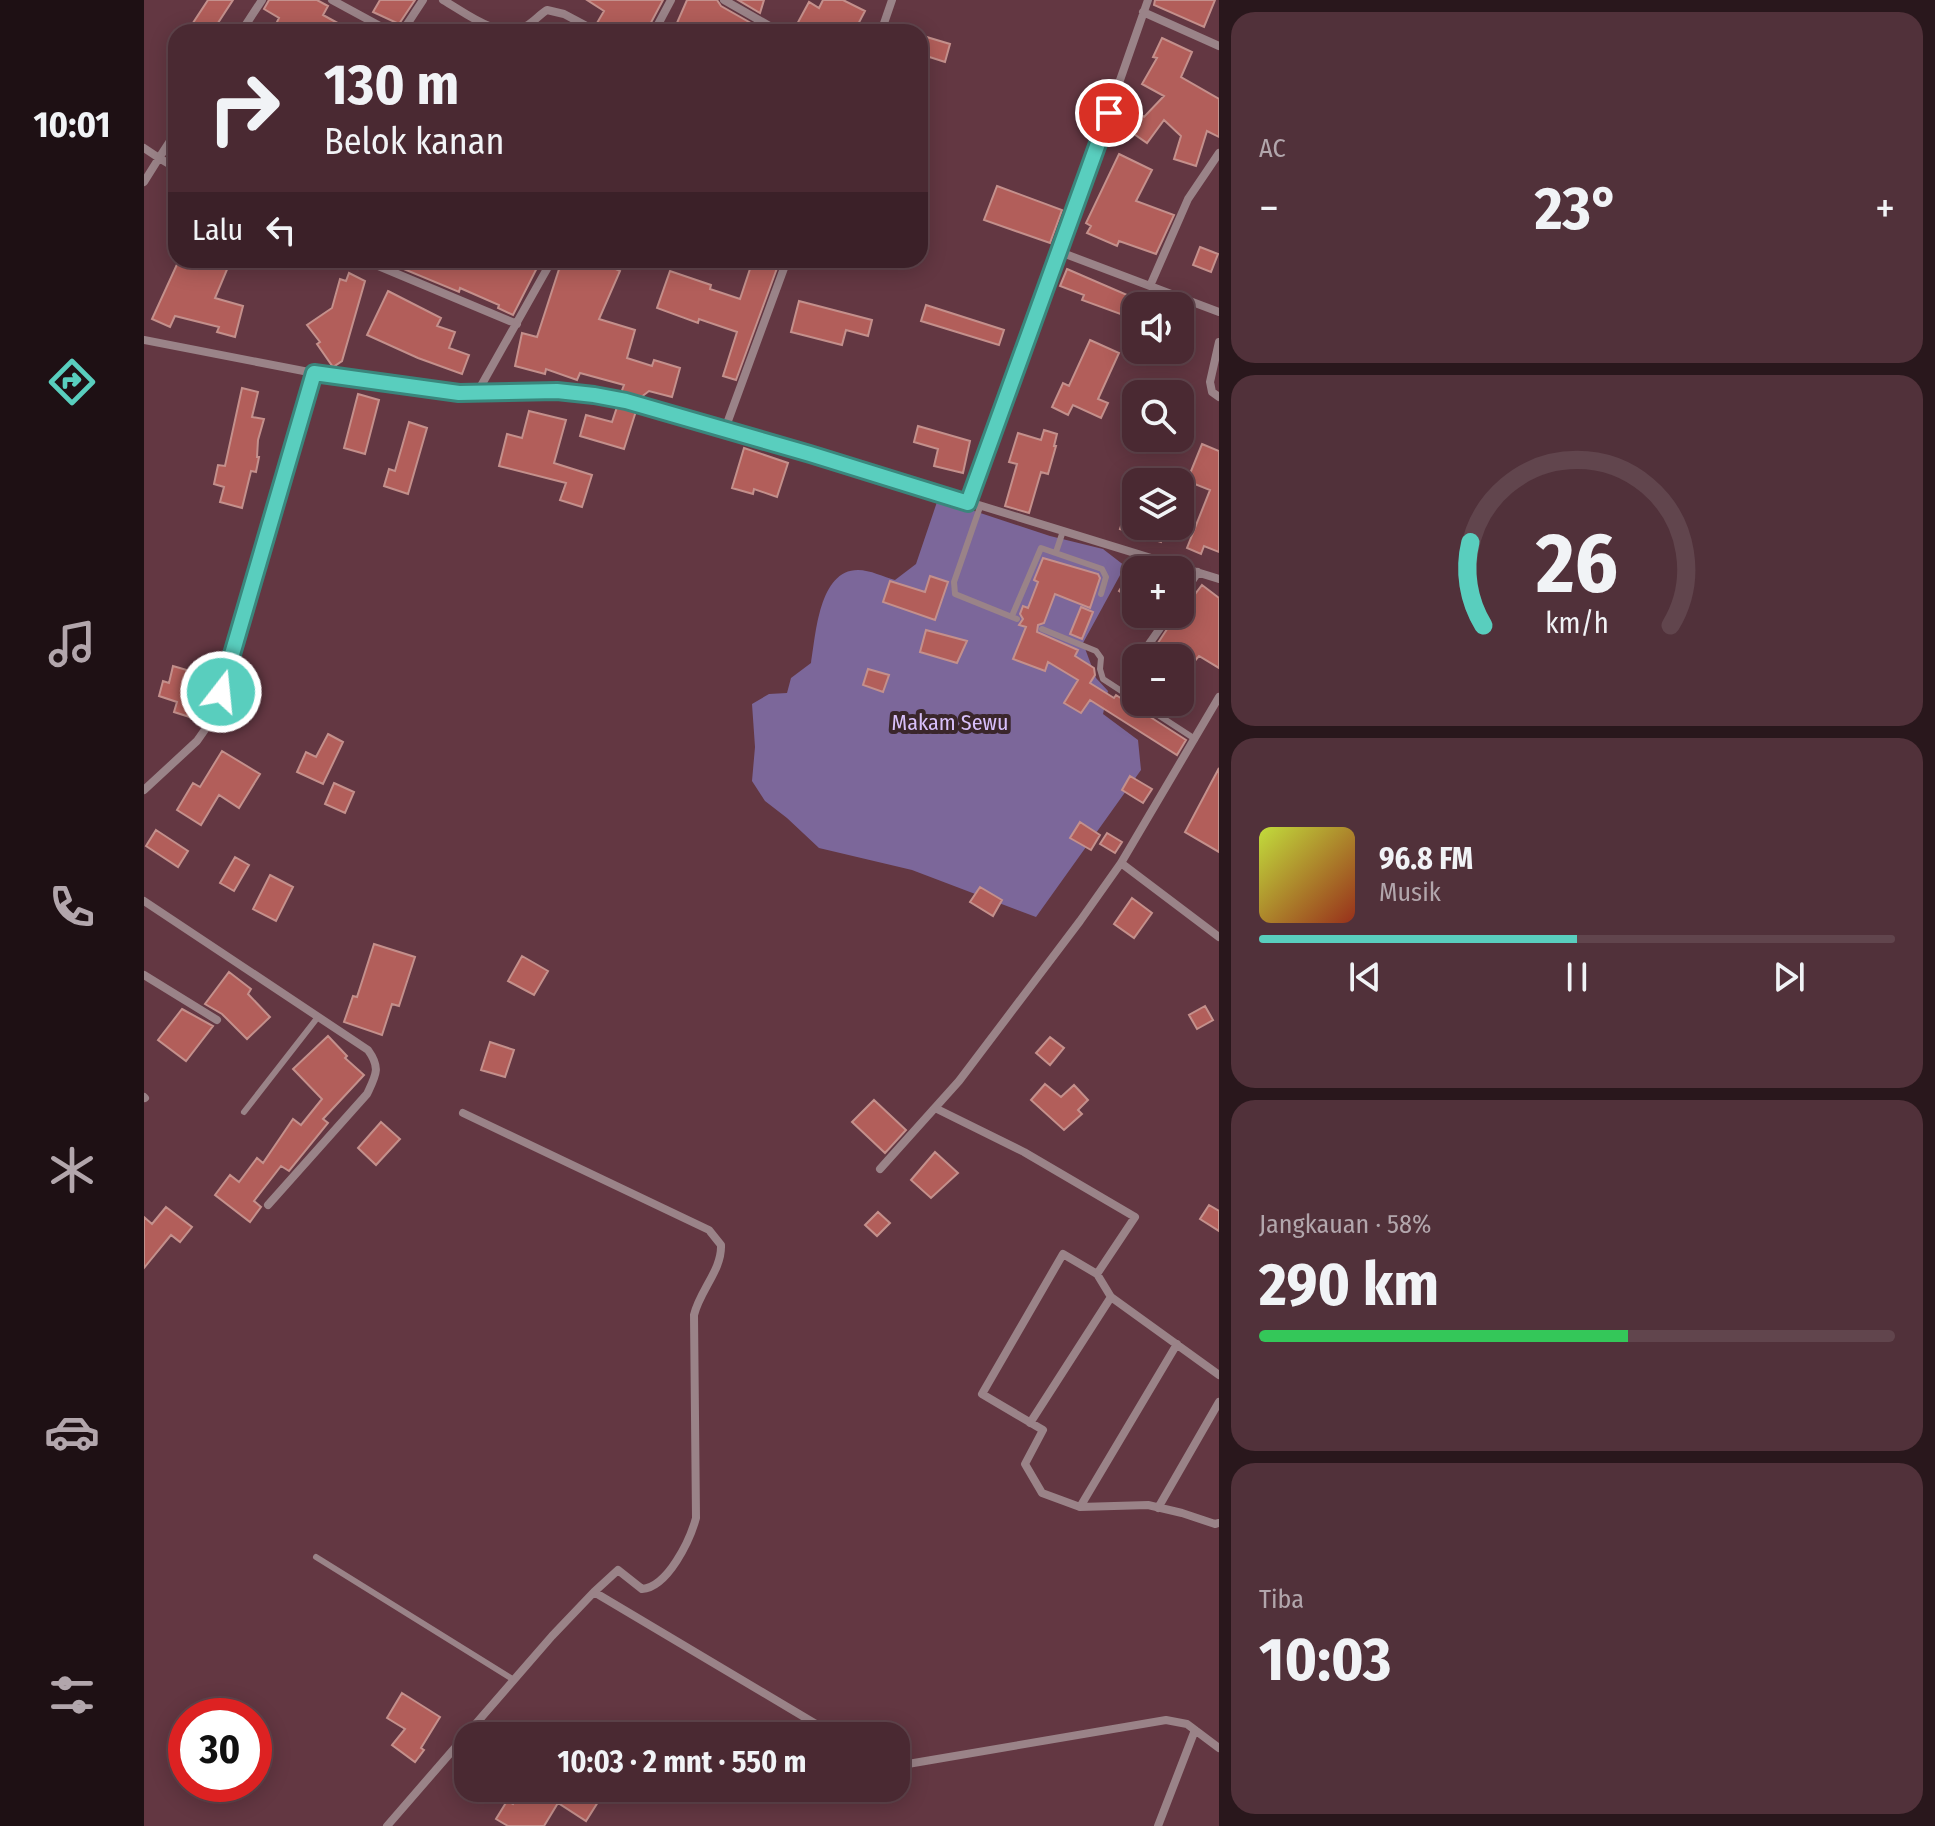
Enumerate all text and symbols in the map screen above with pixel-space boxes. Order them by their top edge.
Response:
text: 130 m [324,52,459,119]
icon: right [192,56,296,160]
pin [1075,79,1143,147]
icon: arrive [1087,91,1131,135]
text: 10:01 [33,103,111,147]
text: Belok kanan [324,120,504,164]
text: AC [1259,133,1286,164]
text: 23° [1535,173,1619,245]
text: − [1259,182,1279,235]
text: + [1875,182,1895,235]
icon: left [259,208,303,252]
text: Lalu [192,212,243,248]
map controls [1122,292,1194,716]
button: sound [1122,292,1194,364]
icon: directions [44,354,100,410]
button: search [1122,380,1194,452]
button: layers [1122,468,1194,540]
text: 26 [1535,514,1618,614]
button: + [1122,556,1194,628]
text: km/h [1545,606,1609,641]
icon: music [44,616,100,672]
button: − [1122,644,1194,716]
position arrow [179,650,263,734]
park label: Makam Sewu [892,709,1008,736]
text: 96.8 FM [1379,841,1473,877]
text: Musik [1379,877,1441,908]
icon: phone [44,879,100,935]
icon: previous [1343,955,1387,999]
icon: pause [1555,955,1599,999]
icon: next [1767,955,1811,999]
icon: climate [44,1142,100,1198]
text: Jangkauan · 58% [1259,1209,1431,1240]
text: 290 km [1259,1249,1439,1321]
icon: car [44,1404,100,1460]
text: Tiba [1259,1584,1304,1615]
text: 10:03 [1259,1624,1391,1696]
icon: filters [44,1667,100,1723]
speed limit sign: 30 [168,1698,272,1802]
text: 10:03 · 2 mnt · 550 m [557,1744,807,1780]

